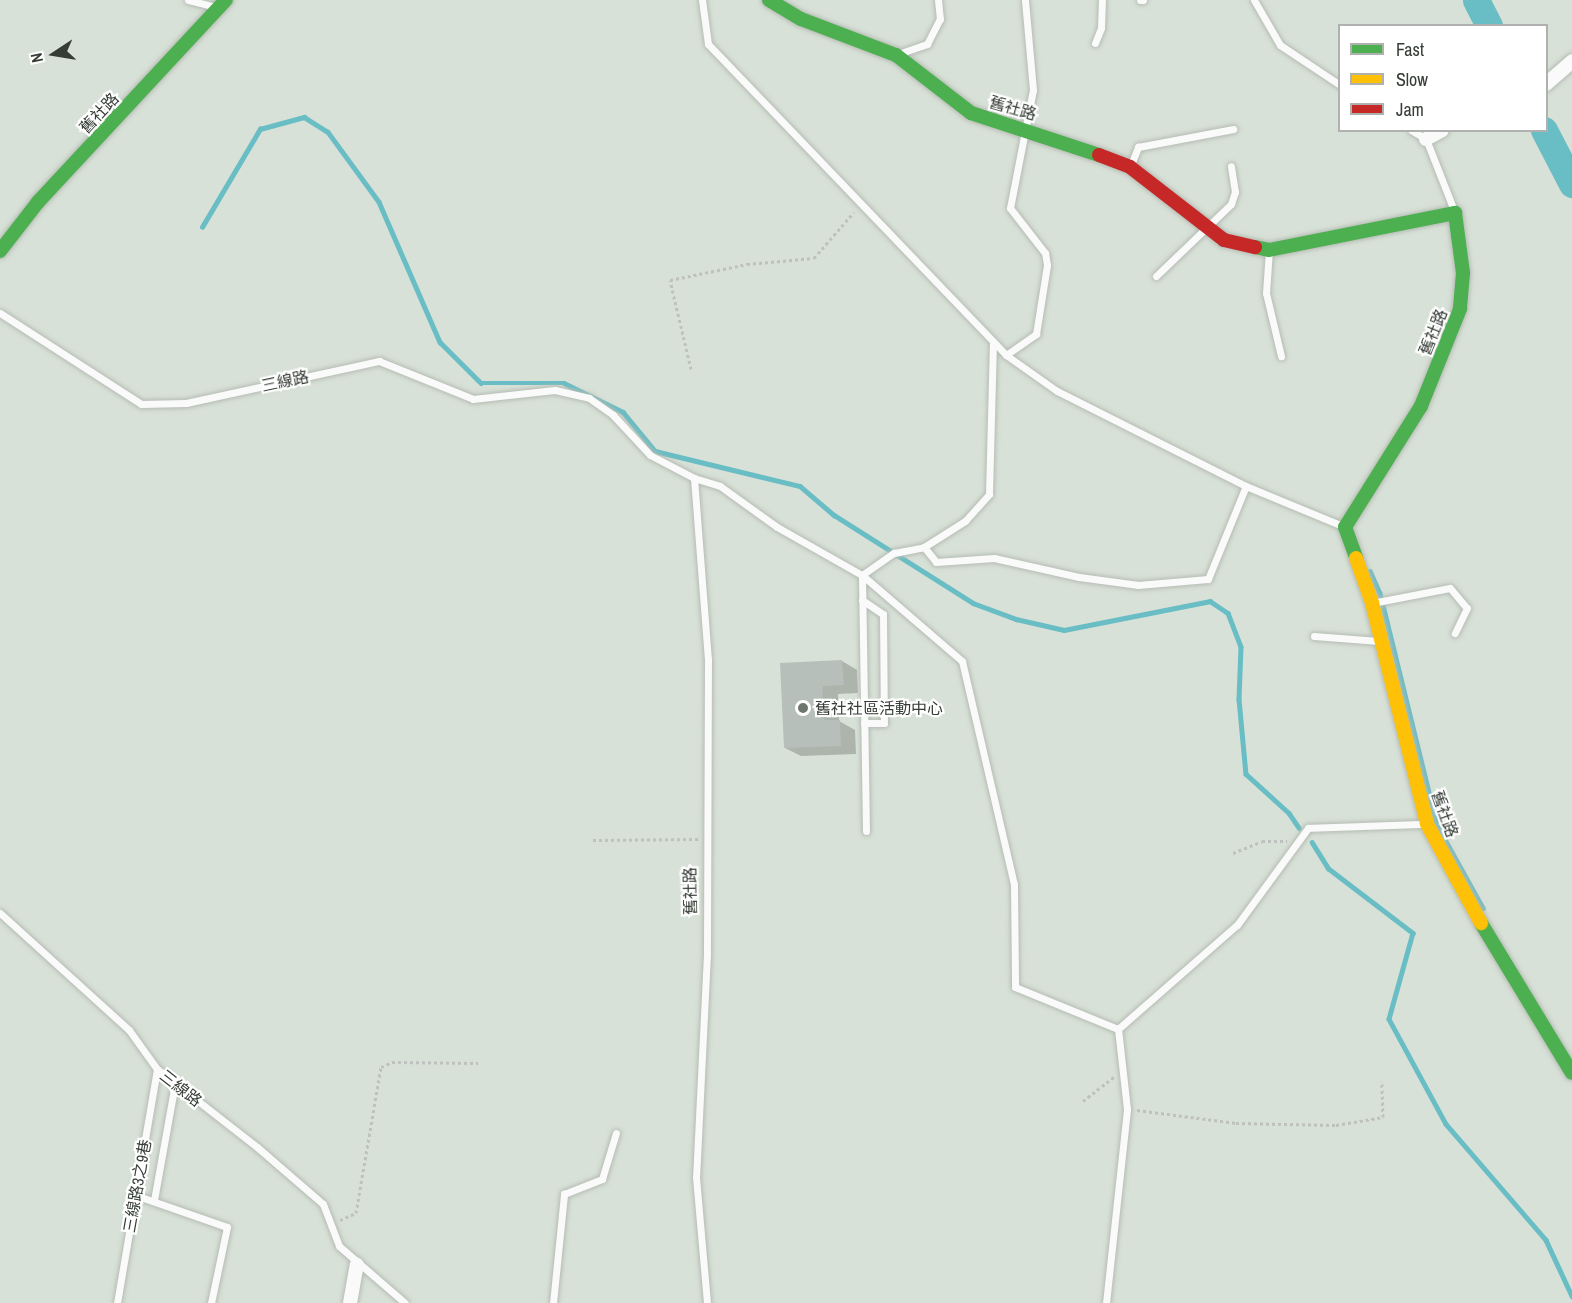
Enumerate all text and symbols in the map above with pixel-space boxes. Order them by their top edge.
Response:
north arrow [24,24,84,84]
legend [1338,24,1548,132]
text: Fast [1396,37,1424,62]
text: N [25,51,48,65]
text: Slow [1396,67,1428,92]
street label: 舊社路 [76,89,122,137]
street label: 舊社路 [987,92,1039,124]
text: Jam [1396,97,1424,122]
street label: 舊社路 [1415,306,1451,358]
street label: 三線路 [260,367,310,395]
place label: 舊社社區活動中心 [815,698,943,718]
marker: 舊社社區活動中心 [796,701,810,715]
street label: 舊社路 [1428,788,1462,840]
street label: 舊社路 [680,867,700,915]
street label: 三線路 [156,1066,206,1110]
street label: 三線路3之9巷 [119,1138,155,1234]

